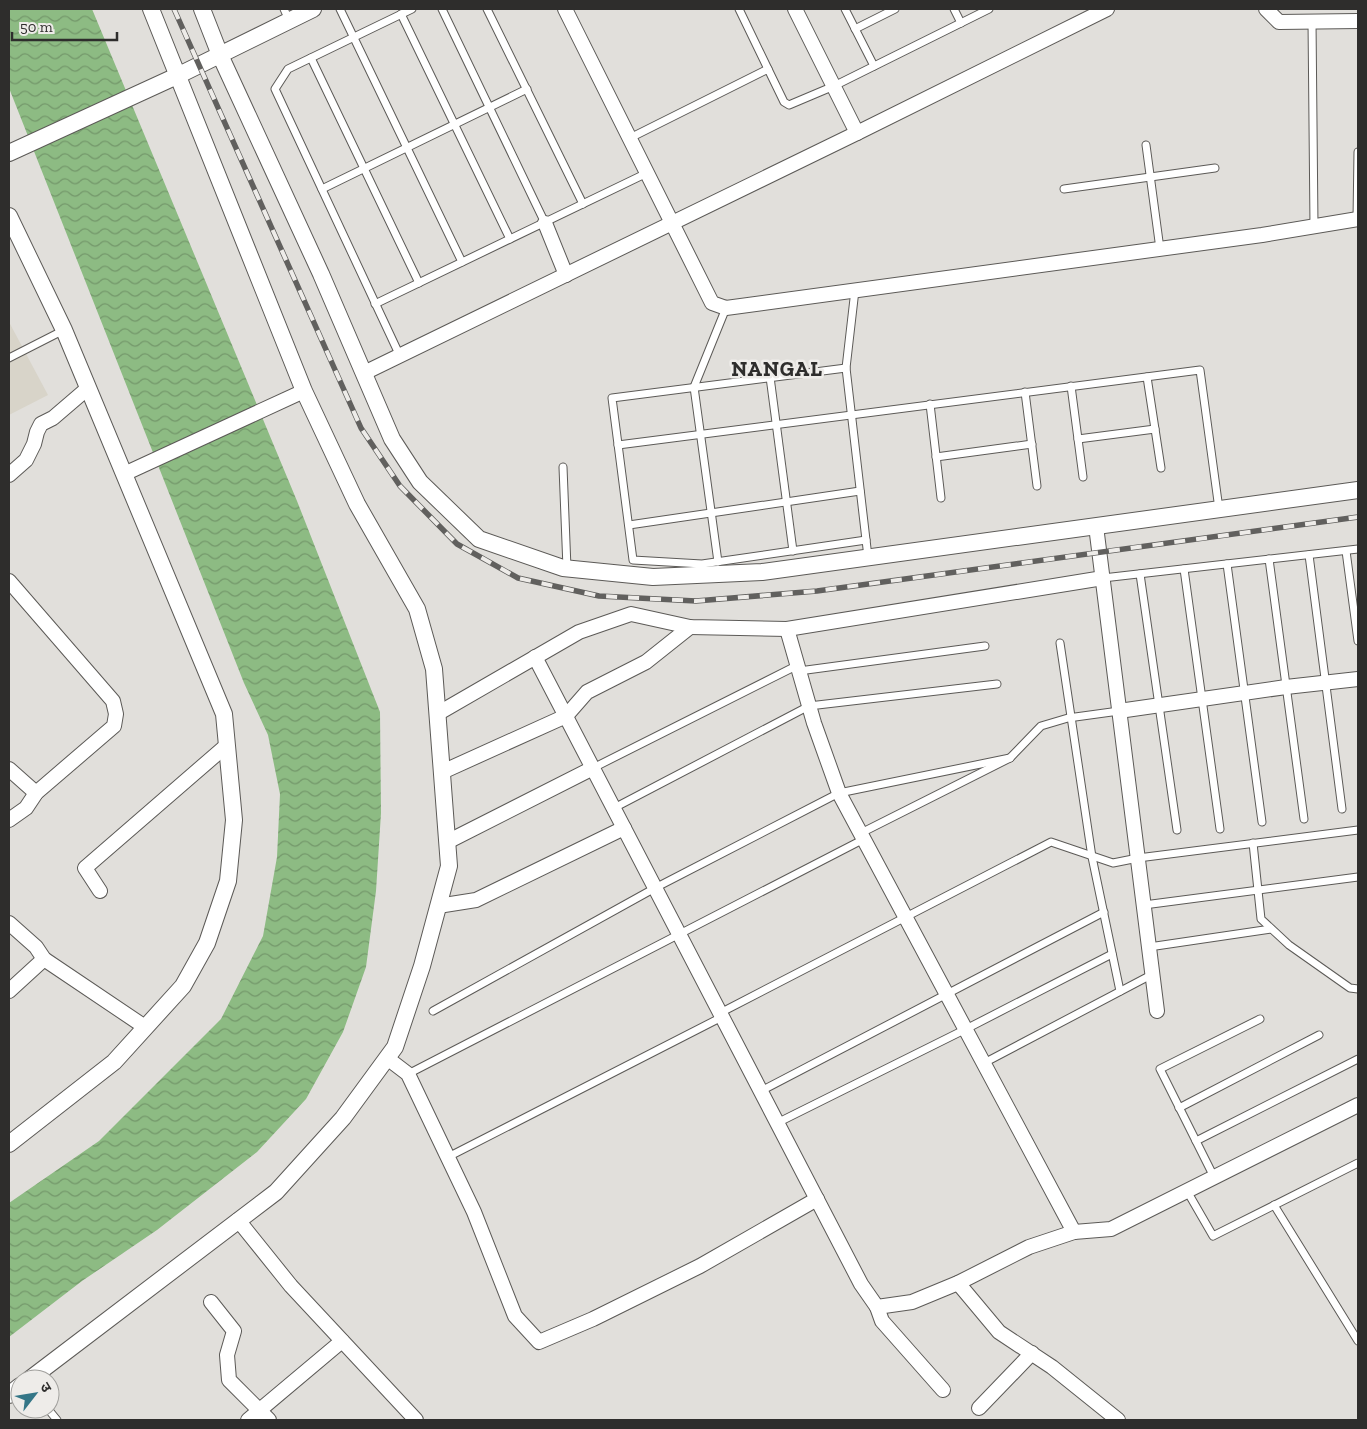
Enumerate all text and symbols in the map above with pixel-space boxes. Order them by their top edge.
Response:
scale bar [12,10,118,42]
text: 50 m [20,18,53,36]
district label: NANGAL [731,356,823,381]
north arrow [10,1369,60,1419]
text: उ [36,1380,56,1396]

